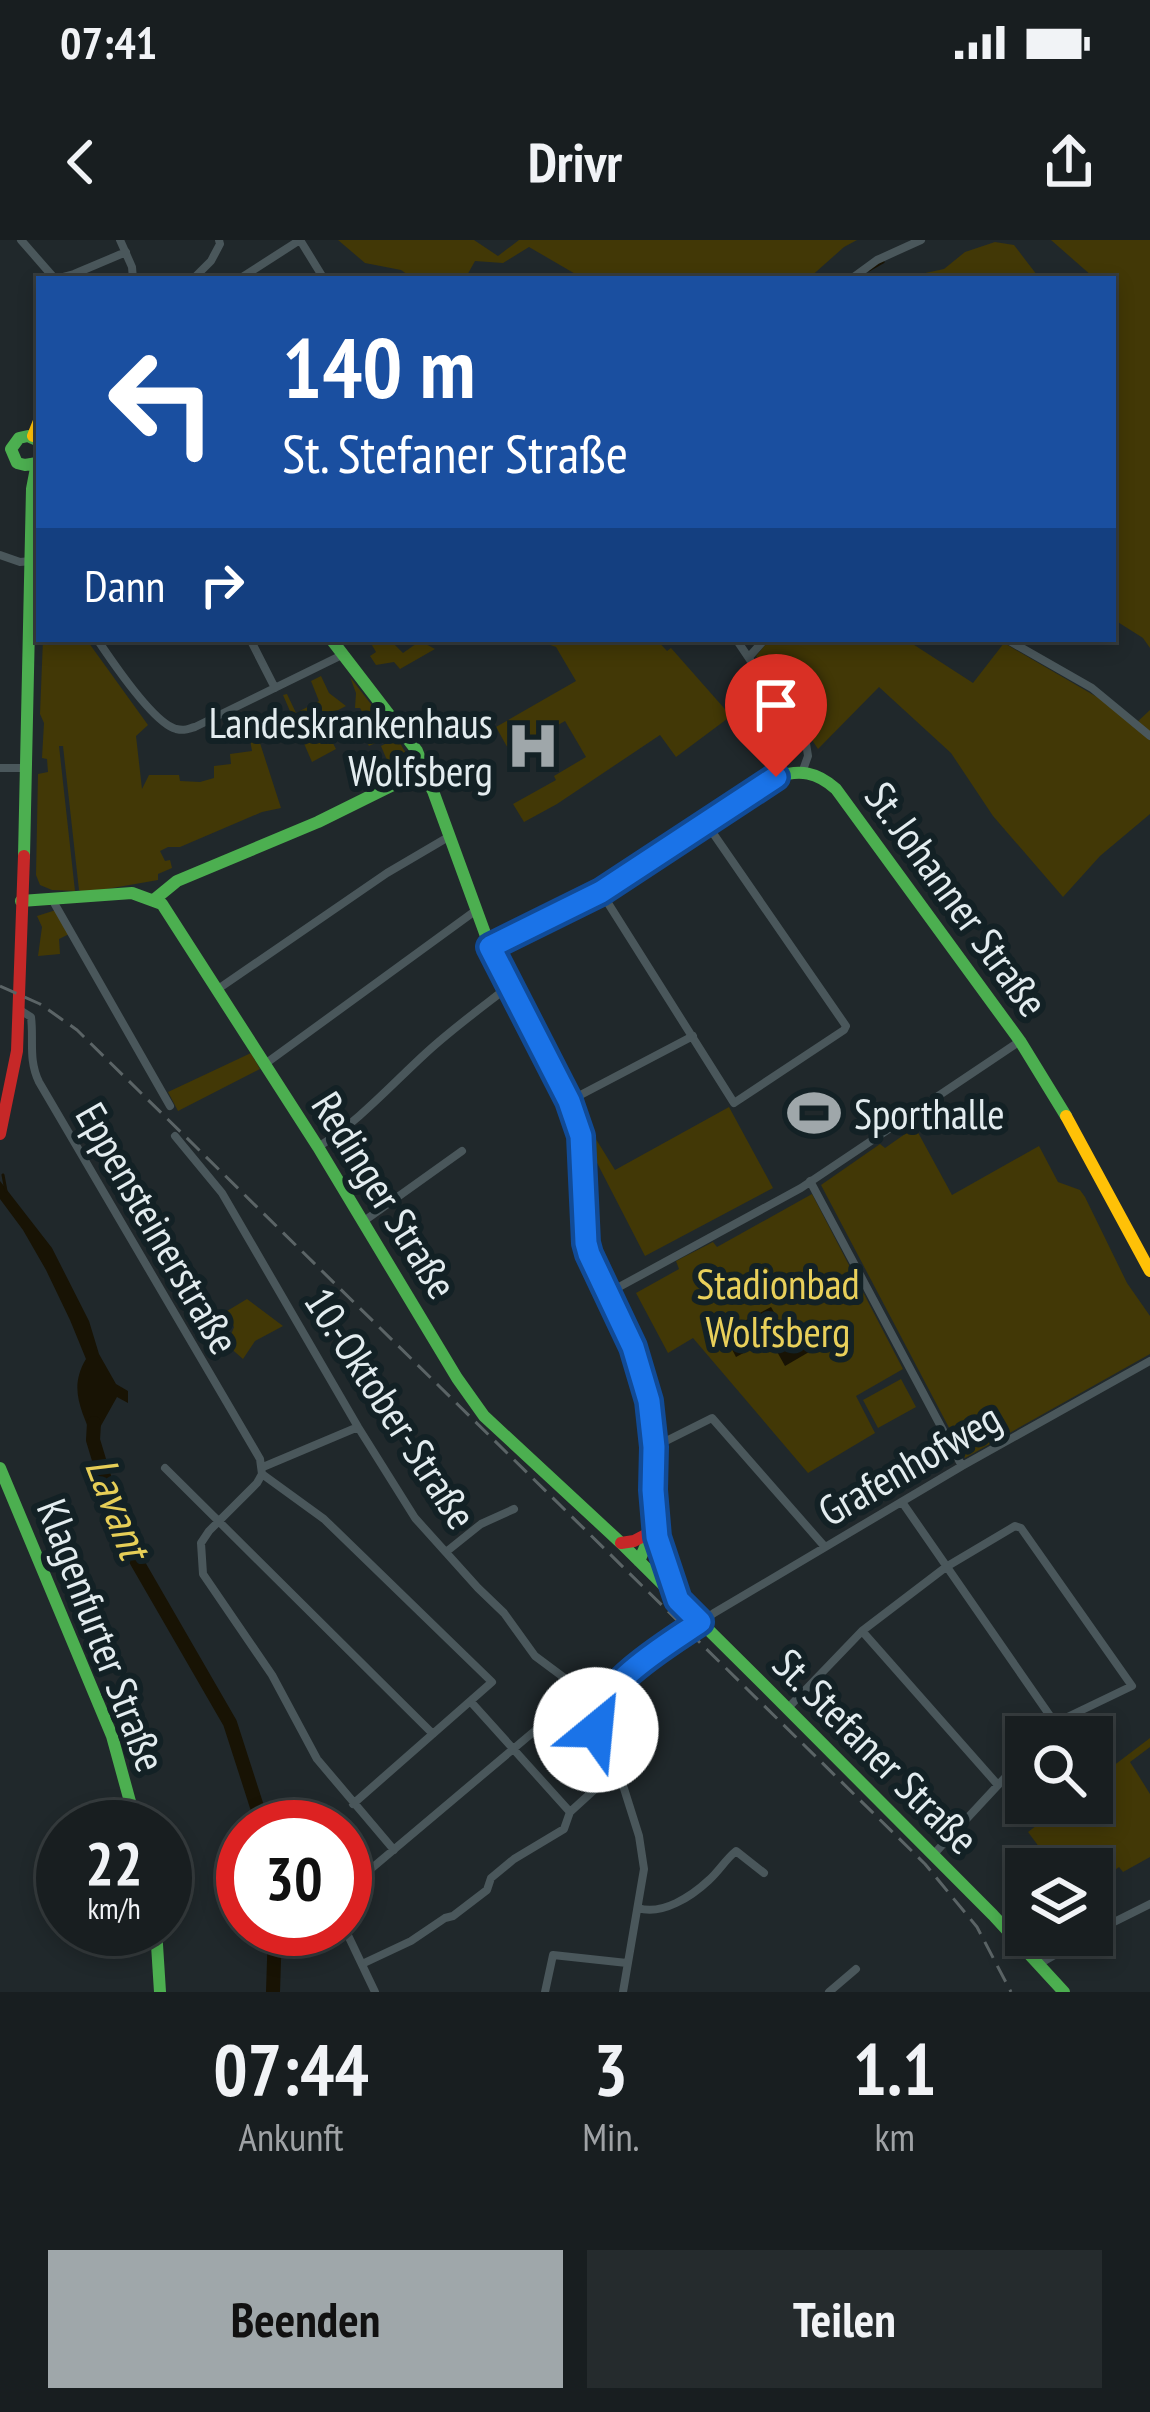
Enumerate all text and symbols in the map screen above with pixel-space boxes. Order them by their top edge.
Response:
text: 07:41 [60,13,157,71]
text: Drivr [528,127,622,197]
icon: back [48,129,114,195]
icon: share [1036,129,1102,195]
text: 140 m [282,312,475,421]
icon: left [84,324,240,480]
text: St. Stefaner Straße [282,418,628,488]
icon: right [189,552,255,618]
text: Dann [84,556,165,614]
pin [725,654,827,777]
icon: arrive [743,672,809,738]
place label: Landeskrankenhaus Wolfsberg [209,695,493,798]
hospital icon: Landeskrankenhaus Wolfsberg [504,717,562,775]
street label: St. Johanner Straße [853,771,1061,1027]
street label: Redinger Straße [300,1082,470,1308]
sports icon: Sporthalle [785,1084,843,1142]
place label: Sporthalle [854,1086,1005,1141]
street label: Eppensteinerstraße [64,1092,252,1364]
park label: Stadionbad Wolfsberg [696,1256,860,1359]
street label: 10.-Oktober-Straße [293,1277,489,1539]
street label: Grafenhofweg [808,1390,1010,1538]
water label: Lavant [73,1448,166,1570]
street label: Klagenfurter Straße [25,1491,179,1779]
street label: St. Stefaner Straße [761,1636,991,1866]
position arrow [533,1667,659,1793]
map controls [1005,1716,1113,1956]
button: search [1005,1716,1113,1824]
speed limit sign: 30 [216,1800,372,1956]
text: 22 [85,1824,143,1902]
button: layers [1005,1848,1113,1956]
text: km/h [87,1888,141,1927]
text: 07:44 [213,2022,369,2115]
text: 3 [594,2022,628,2115]
text: 1.1 [853,2022,937,2115]
text: Ankunft [239,2111,344,2162]
text: Min. [582,2111,640,2162]
text: km [874,2111,915,2162]
button: Beenden [48,2250,563,2388]
button: Teilen [587,2250,1102,2388]

